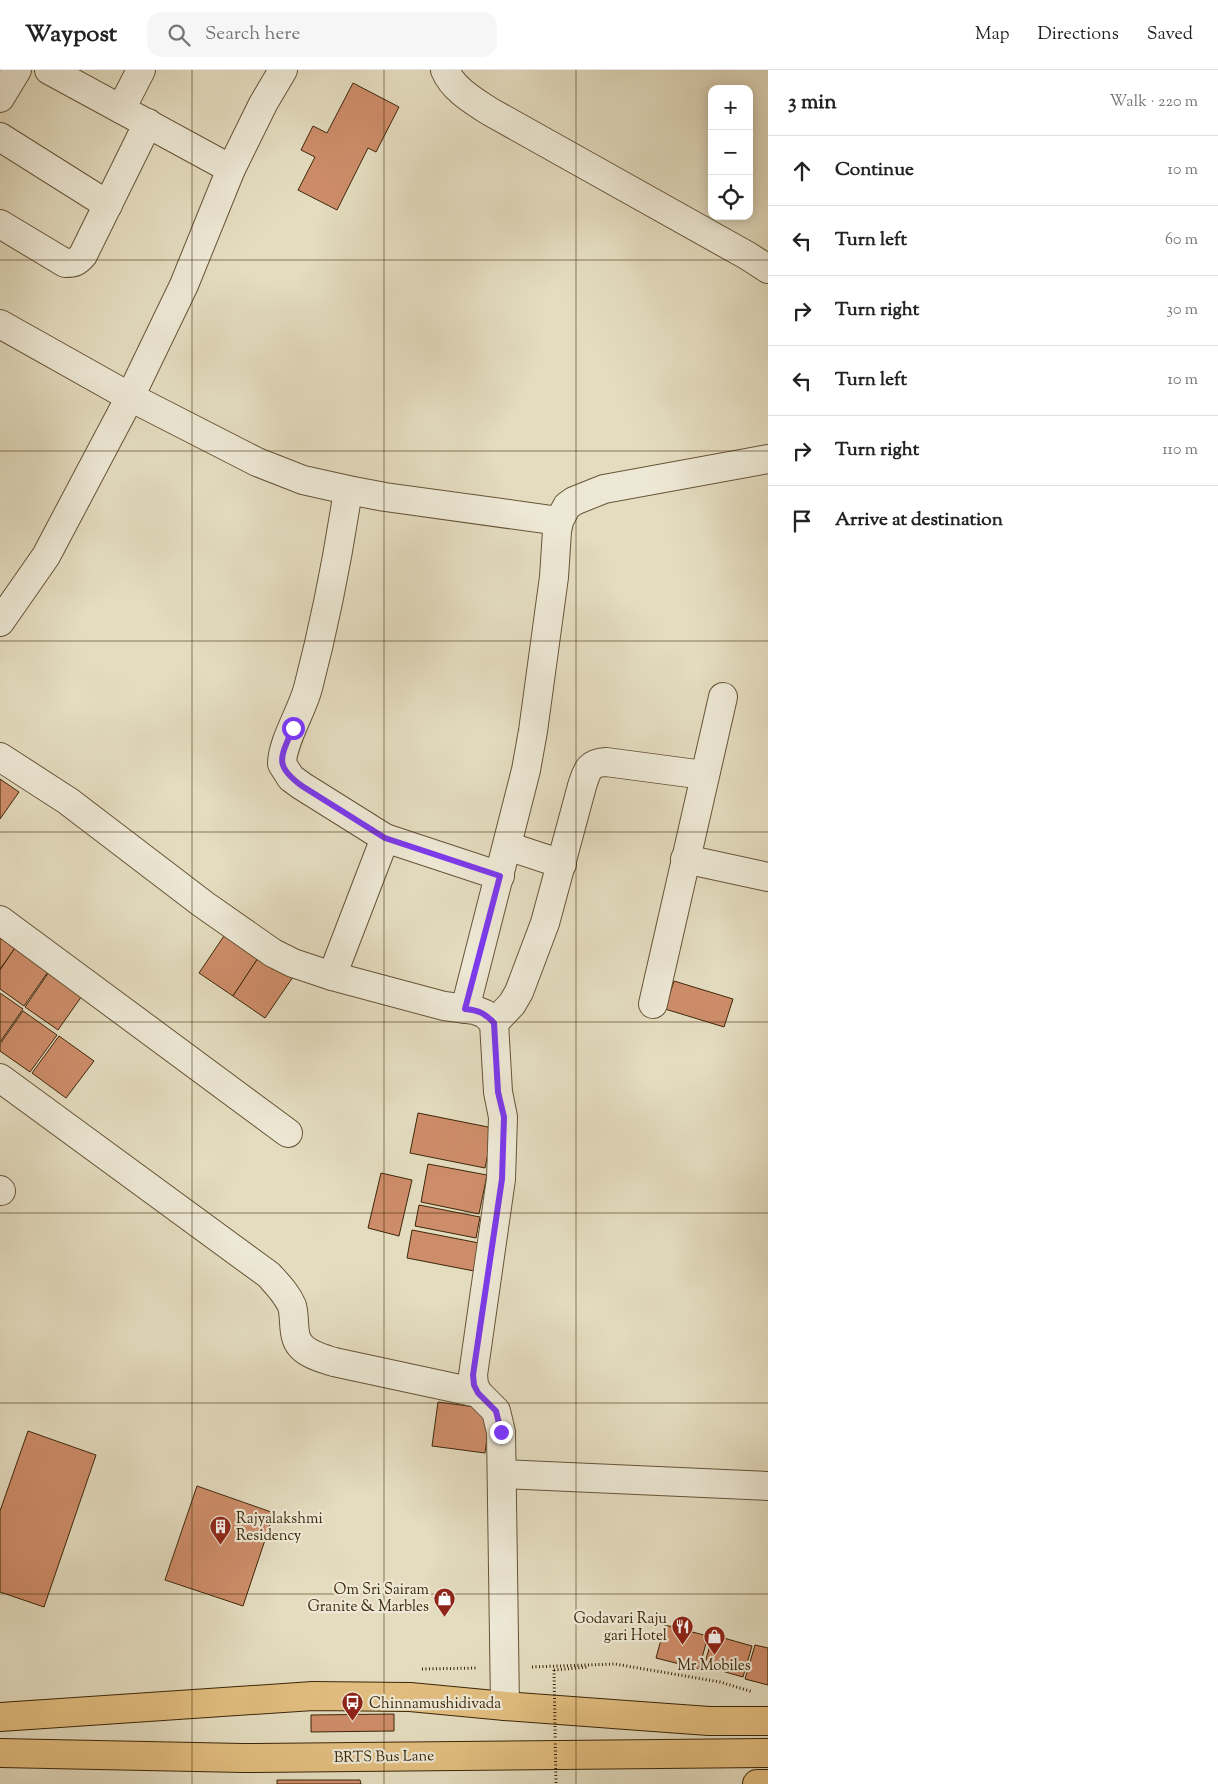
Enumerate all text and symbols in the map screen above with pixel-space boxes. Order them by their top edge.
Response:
search box [147,12,497,57]
text: Waypost [25,18,117,52]
icon: search [165,21,193,49]
text: Search here [205,21,300,48]
text: Map [975,22,1010,48]
text: Directions [1038,22,1119,48]
text: Saved [1147,22,1193,48]
map controls [708,85,753,220]
button: + [708,85,753,130]
text: 3 min [788,88,837,118]
text: Walk · 220 m [1110,91,1198,114]
button: − [708,130,753,175]
icon: ahead [788,157,816,185]
text: Continue [835,157,914,184]
text: 10 m [1168,159,1198,182]
button: locate [708,175,753,220]
icon: left [788,227,816,255]
text: Turn left [835,227,907,254]
text: 60 m [1165,229,1198,252]
icon: right [788,297,816,325]
text: Turn right [835,297,919,324]
text: 30 m [1167,299,1198,322]
icon: left [788,367,816,395]
text: Turn left [835,367,907,394]
text: 10 m [1168,369,1198,392]
icon: right [788,437,816,465]
text: Turn right [835,437,919,464]
text: 110 m [1162,439,1198,462]
icon: arrive [788,507,816,535]
text: Arrive at destination [835,507,1003,534]
route start [282,717,305,740]
route end [490,1421,513,1444]
place label: Rajyalakshmi Residency [236,1509,323,1547]
building icon: Rajyalakshmi Residency [208,1515,232,1546]
place label: Om Sri Sairam Granite & Marbles [307,1580,430,1618]
shop icon: Om Sri Sairam Granite & Marbles [433,1586,457,1617]
place label: Godavari Raju gari Hotel [573,1609,667,1647]
restaurant icon: Godavari Raju gari Hotel [671,1615,695,1646]
shop icon: Mr Mobiles [702,1625,726,1656]
place label: Mr Mobiles [677,1656,751,1677]
bus stop icon: Chinnamushidivada [341,1691,365,1722]
place label: Chinnamushidivada [369,1694,501,1715]
street label: BRTS Bus Lane [334,1746,434,1769]

